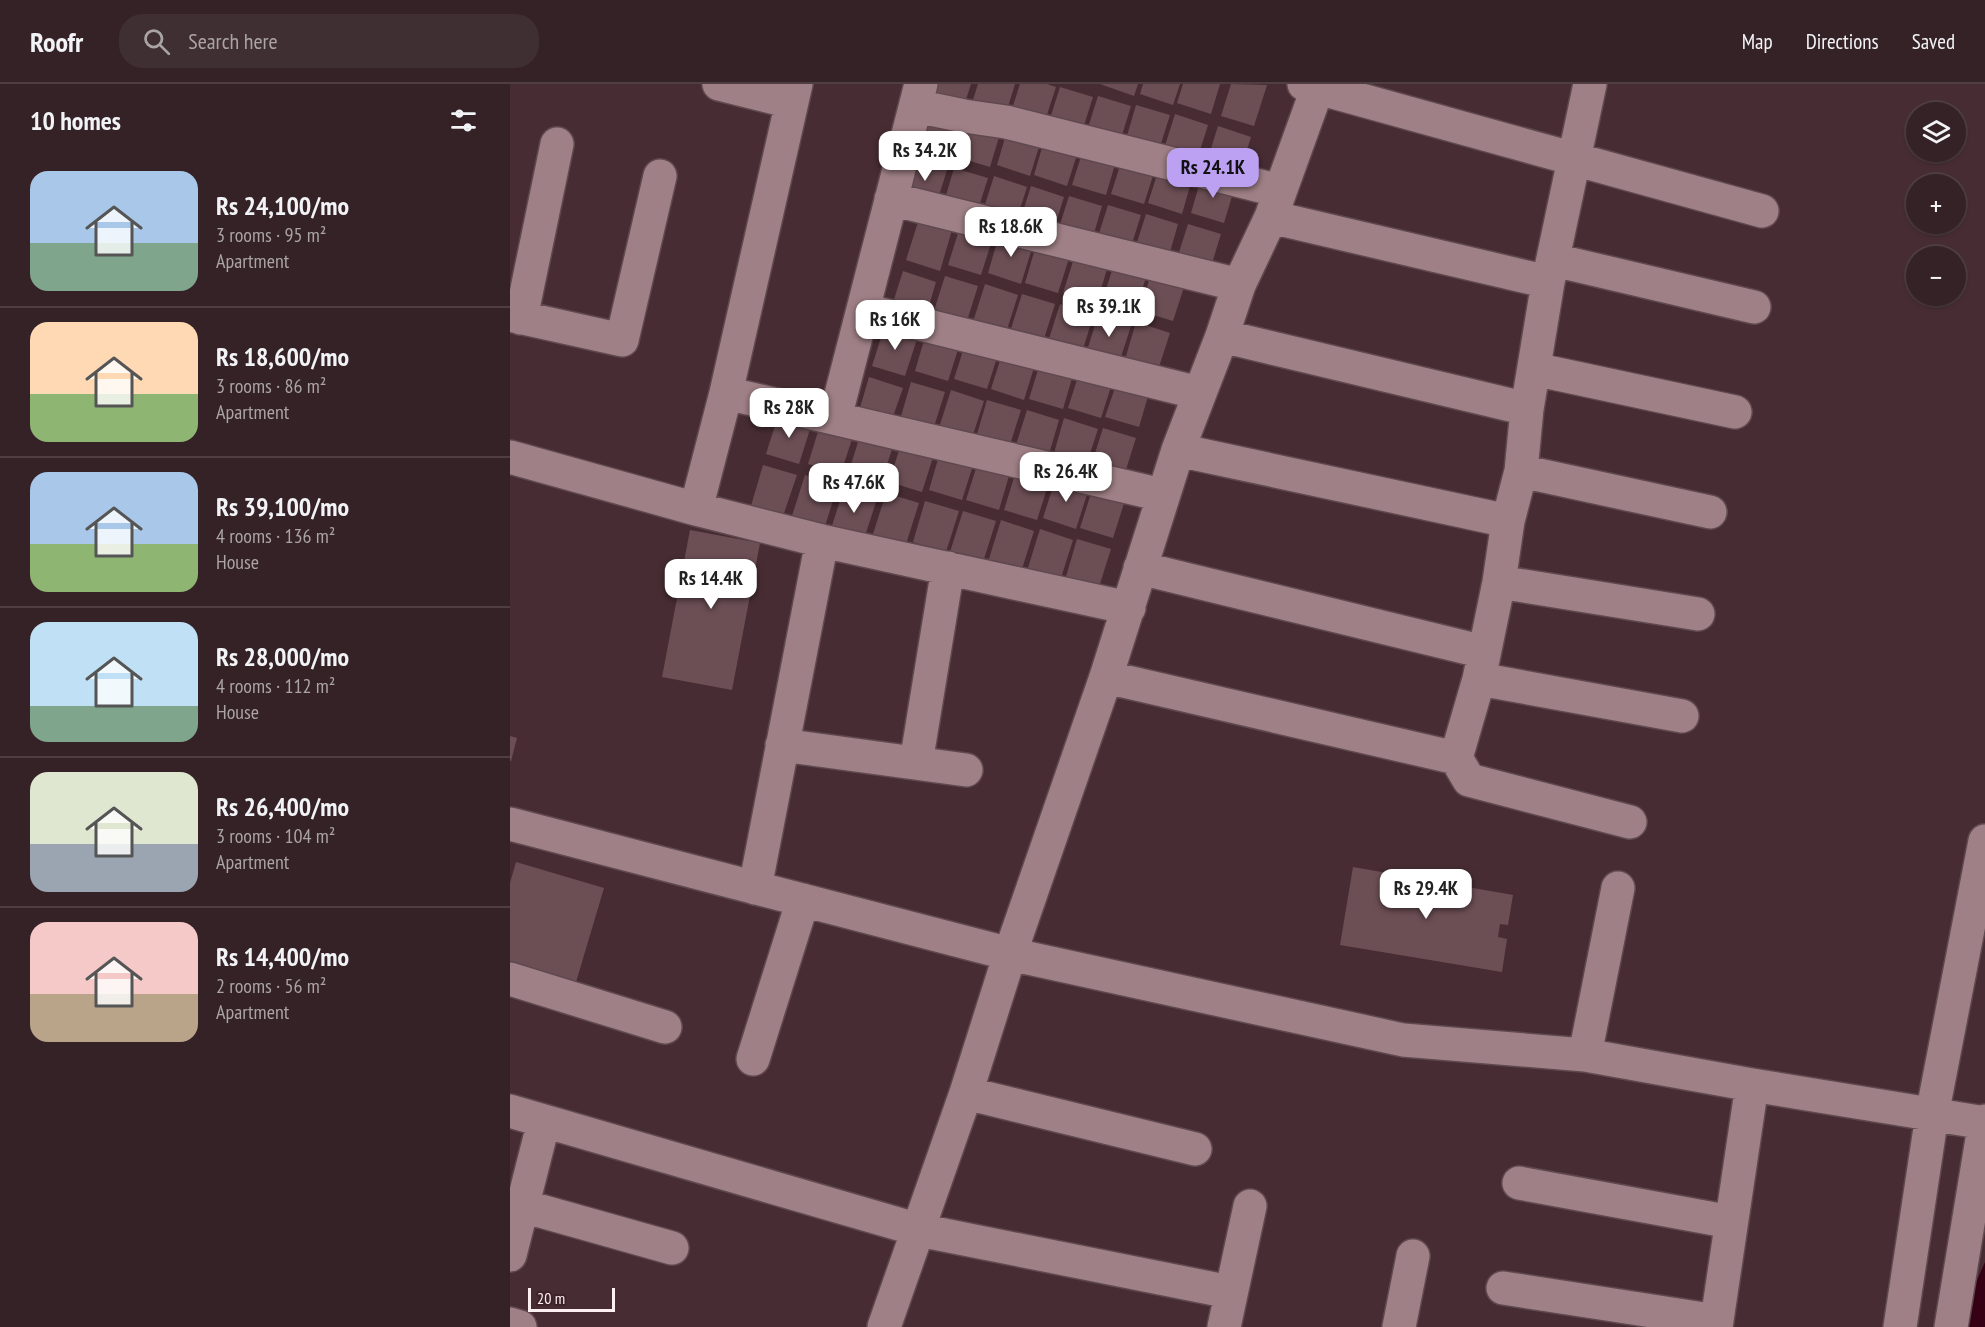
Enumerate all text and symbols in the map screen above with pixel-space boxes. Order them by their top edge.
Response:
search box [119,14,539,68]
text: Roofr [30,23,83,60]
icon: search [140,25,173,58]
text: Search here [188,27,278,55]
text: Map [1742,28,1773,55]
text: Directions [1806,28,1879,55]
text: Saved [1912,28,1955,55]
map controls [1906,102,1966,306]
button: layers [1906,102,1966,162]
text: 10 homes [30,104,121,137]
icon: filters [447,104,480,137]
pin: Rs 34.2K [863,131,987,182]
text: Rs 34.2K [893,137,957,163]
pin: Rs 24.1K [1151,148,1275,199]
text: Rs 24.1K [1181,154,1245,180]
button: + [1906,174,1966,234]
text: Rs 24,100/mo [216,189,349,222]
icon: home [78,195,150,267]
pin: Rs 18.6K [949,207,1073,258]
text: Rs 18.6K [979,213,1043,239]
text: 3 rooms · 95 m² [216,222,326,248]
button: − [1906,246,1966,306]
text: Apartment [216,248,289,274]
pin: Rs 39.1K [1047,287,1171,338]
text: Rs 39.1K [1077,293,1141,319]
pin: Rs 16K [846,300,944,351]
text: Rs 16K [870,306,920,332]
text: Rs 18,600/mo [216,340,349,373]
icon: home [78,346,150,418]
text: 3 rooms · 86 m² [216,373,326,399]
pin: Rs 28K [740,388,838,439]
text: Rs 28K [764,394,814,420]
text: Apartment [216,399,289,425]
pin: Rs 26.4K [1004,452,1128,503]
text: Rs 26.4K [1034,458,1098,484]
pin: Rs 47.6K [792,463,916,514]
text: Rs 47.6K [823,469,885,495]
text: Rs 39,100/mo [216,490,349,523]
icon: home [78,496,150,568]
text: 4 rooms · 136 m² [216,523,335,549]
text: House [216,549,259,575]
pin: Rs 14.4K [649,559,773,610]
text: Rs 14.4K [679,565,743,591]
text: Rs 28,000/mo [216,640,349,673]
icon: home [78,646,150,718]
text: 4 rooms · 112 m² [216,673,335,699]
text: House [216,699,259,725]
text: Rs 26,400/mo [216,790,349,823]
icon: home [78,796,150,868]
text: 3 rooms · 104 m² [216,823,335,849]
text: Apartment [216,849,289,875]
pin: Rs 29.4K [1364,869,1488,920]
text: Rs 29.4K [1394,875,1458,901]
text: Rs 14,400/mo [216,940,349,973]
icon: home [78,946,150,1018]
text: 2 rooms · 56 m² [216,973,326,999]
text: Apartment [216,999,289,1025]
scale bar [528,1285,615,1312]
text: 20 m [537,1288,565,1308]

